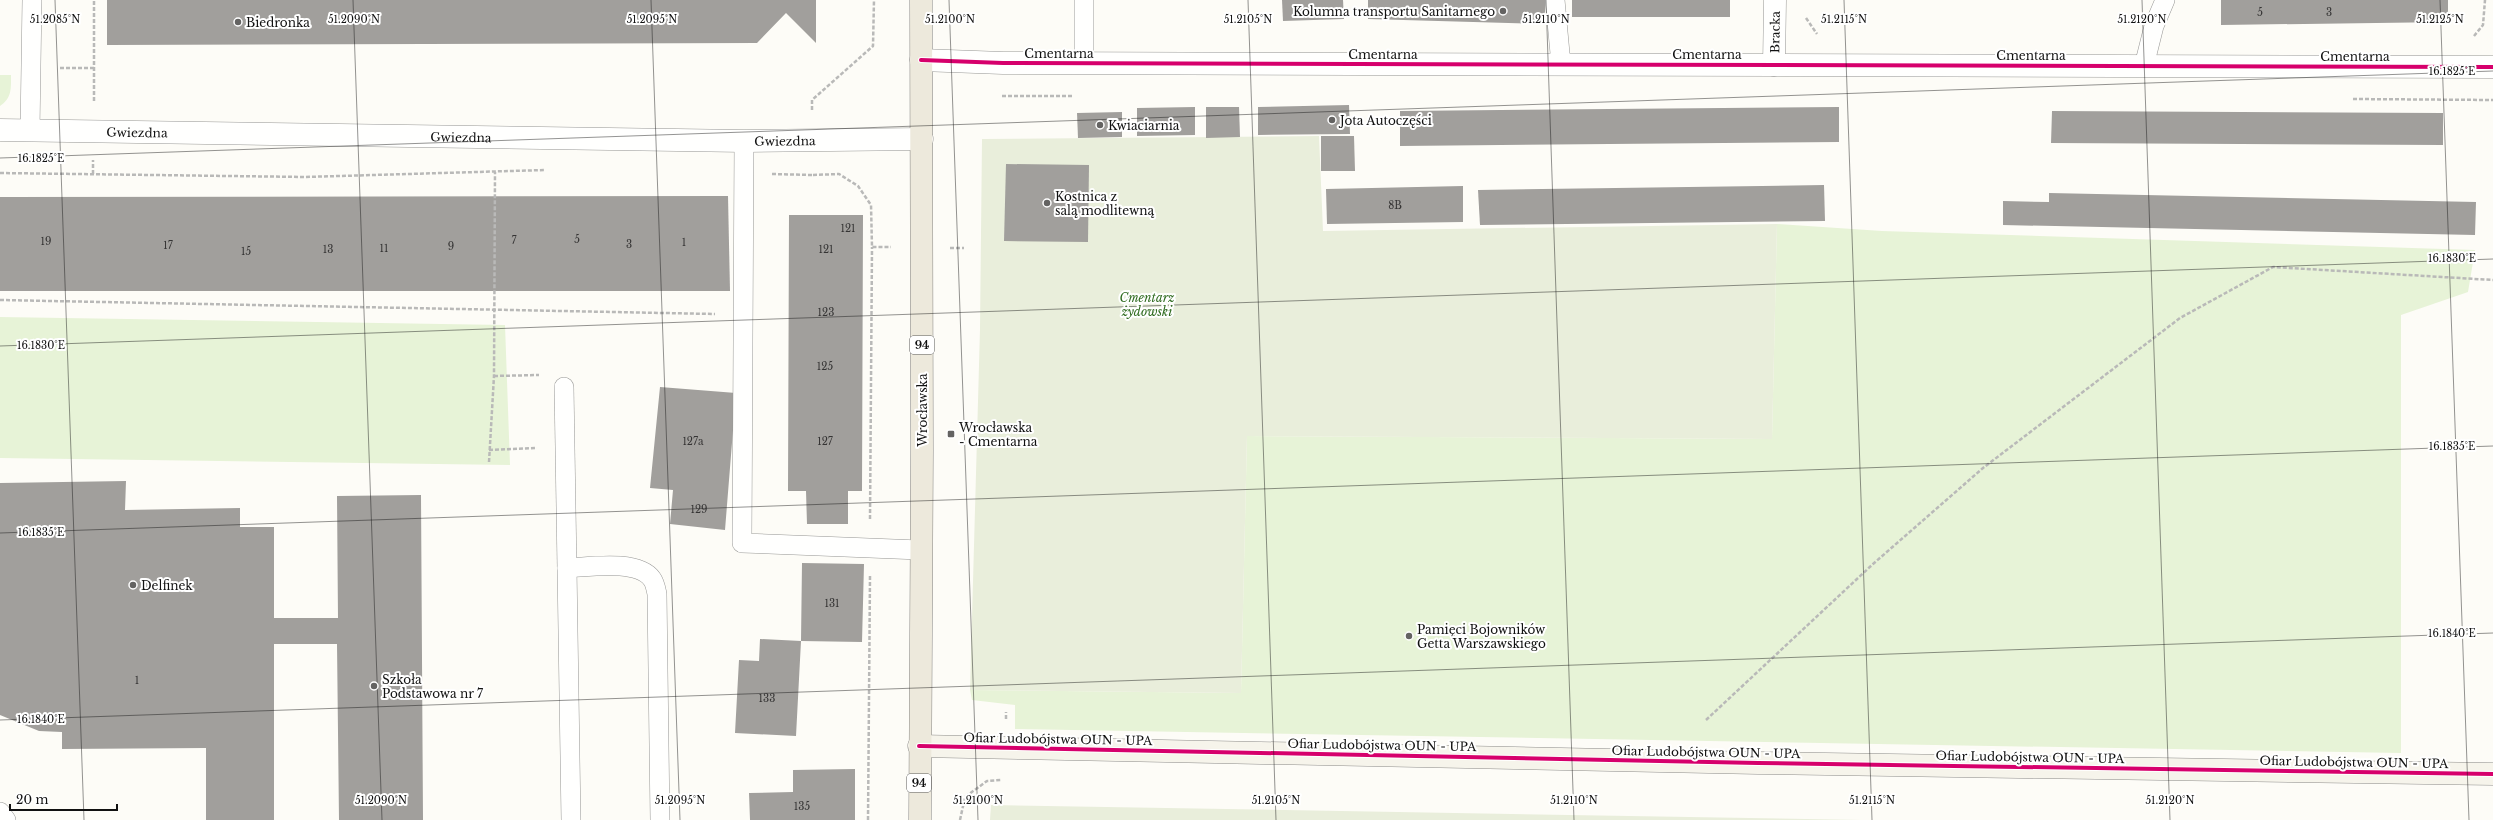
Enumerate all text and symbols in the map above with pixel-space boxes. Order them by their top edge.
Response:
place label: Kolumna transportu Sanitarnego [1293,4,1495,19]
marker: Kolumna transportu Sanitarnego [1498,6,1508,16]
house number: 5 [2257,6,2263,19]
house number: 3 [2326,6,2332,19]
street label: Bracka [1767,10,1782,53]
text: 51.2085°N [30,13,80,26]
text: 51.2090°N [328,13,380,26]
text: 51.2095°N [627,13,677,26]
text: 51.2100°N [925,13,975,26]
text: 51.2105°N [1224,13,1272,26]
text: 51.2110°N [1522,13,1570,26]
text: 51.2115°N [1821,13,1867,26]
text: 51.2120°N [2117,13,2167,26]
text: 51.2125°N [2416,13,2464,26]
place label: Biedronka [246,15,310,30]
marker: Biedronka [233,17,243,27]
street label: Cmentarna [1024,46,1094,61]
street label: Cmentarna [1348,47,1418,62]
street label: Cmentarna [1672,47,1742,62]
street label: Cmentarna [1996,48,2066,63]
street label: Cmentarna [2320,49,2390,64]
text: 16.1825°E [2429,65,2475,78]
place label: Jota Autoczęści [1338,113,1432,128]
marker: Jota Autoczęści [1327,115,1337,125]
place label: Kwiaciarnia [1108,118,1180,133]
marker: Kwiaciarnia [1095,120,1105,130]
street label: Gwiezdna [106,124,168,140]
street label: Gwiezdna [430,129,492,145]
street label: Gwiezdna [754,133,816,148]
text: 16.1825°E [18,152,64,165]
place label: Kostnica z salą modlitewną [1055,189,1155,218]
marker: Kostnica z salą modlitewną [1042,198,1052,208]
house number: 8B [1388,199,1402,212]
house number: 121 [840,222,856,235]
house number: 5 [574,233,580,246]
house number: 7 [511,234,517,247]
house number: 19 [41,235,51,248]
house number: 1 [682,236,686,249]
house number: 3 [626,238,632,251]
house number: 17 [163,239,174,252]
house number: 9 [448,240,454,253]
house number: 11 [380,242,388,255]
house number: 13 [323,243,333,256]
house number: 121 [818,243,834,256]
house number: 15 [241,245,251,258]
text: 16.1830°E [2428,252,2476,265]
park label: Cmentarz żydowski [1119,290,1175,319]
house number: 123 [818,306,834,319]
road number: 94 [910,336,934,354]
text: 16.1830°E [17,339,65,352]
house number: 125 [817,360,833,373]
street label: Wrocławska [915,373,930,448]
place label: Wrocławska - Cmentarna [958,420,1038,449]
marker: Wrocławska - Cmentarna [946,429,956,439]
house number: 127a [682,435,704,448]
house number: 127 [817,435,834,448]
text: 16.1835°E [2429,440,2475,453]
house number: 129 [690,503,708,516]
text: 16.1835°E [18,526,64,539]
place label: Delfinek [141,578,193,593]
marker: Delfinek [128,580,138,590]
house number: 131 [824,597,840,610]
place label: Pamięci Bojowników Getta Warszawskiego [1417,622,1546,651]
text: 16.1840°E [2428,627,2476,640]
marker: Pamięci Bojowników Getta Warszawskiego [1404,631,1414,641]
place label: Szkoła Podstawowa nr 7 [382,672,484,701]
house number: 1 [135,674,139,687]
marker: Szkoła Podstawowa nr 7 [369,681,379,691]
house number: 133 [759,692,775,705]
text: 16.1840°E [17,713,65,726]
street label: Ofiar Ludobójstwa OUN - UPA [964,730,1153,748]
street label: Ofiar Ludobójstwa OUN - UPA [1288,736,1477,754]
street label: Ofiar Ludobójstwa OUN - UPA [1612,743,1801,761]
street label: Ofiar Ludobójstwa OUN - UPA [1936,748,2125,766]
street label: Ofiar Ludobójstwa OUN - UPA [2260,753,2449,771]
road number: 94 [907,774,931,792]
scale bar [10,786,117,812]
text: 20 m [16,792,48,807]
text: 51.2090°N [355,794,407,807]
text: 51.2095°N [655,794,705,807]
text: 51.2100°N [953,794,1003,807]
text: 51.2105°N [1252,794,1300,807]
text: 51.2110°N [1550,794,1598,807]
text: 51.2115°N [1849,794,1895,807]
text: 51.2120°N [2145,794,2195,807]
house number: 135 [794,800,810,813]

